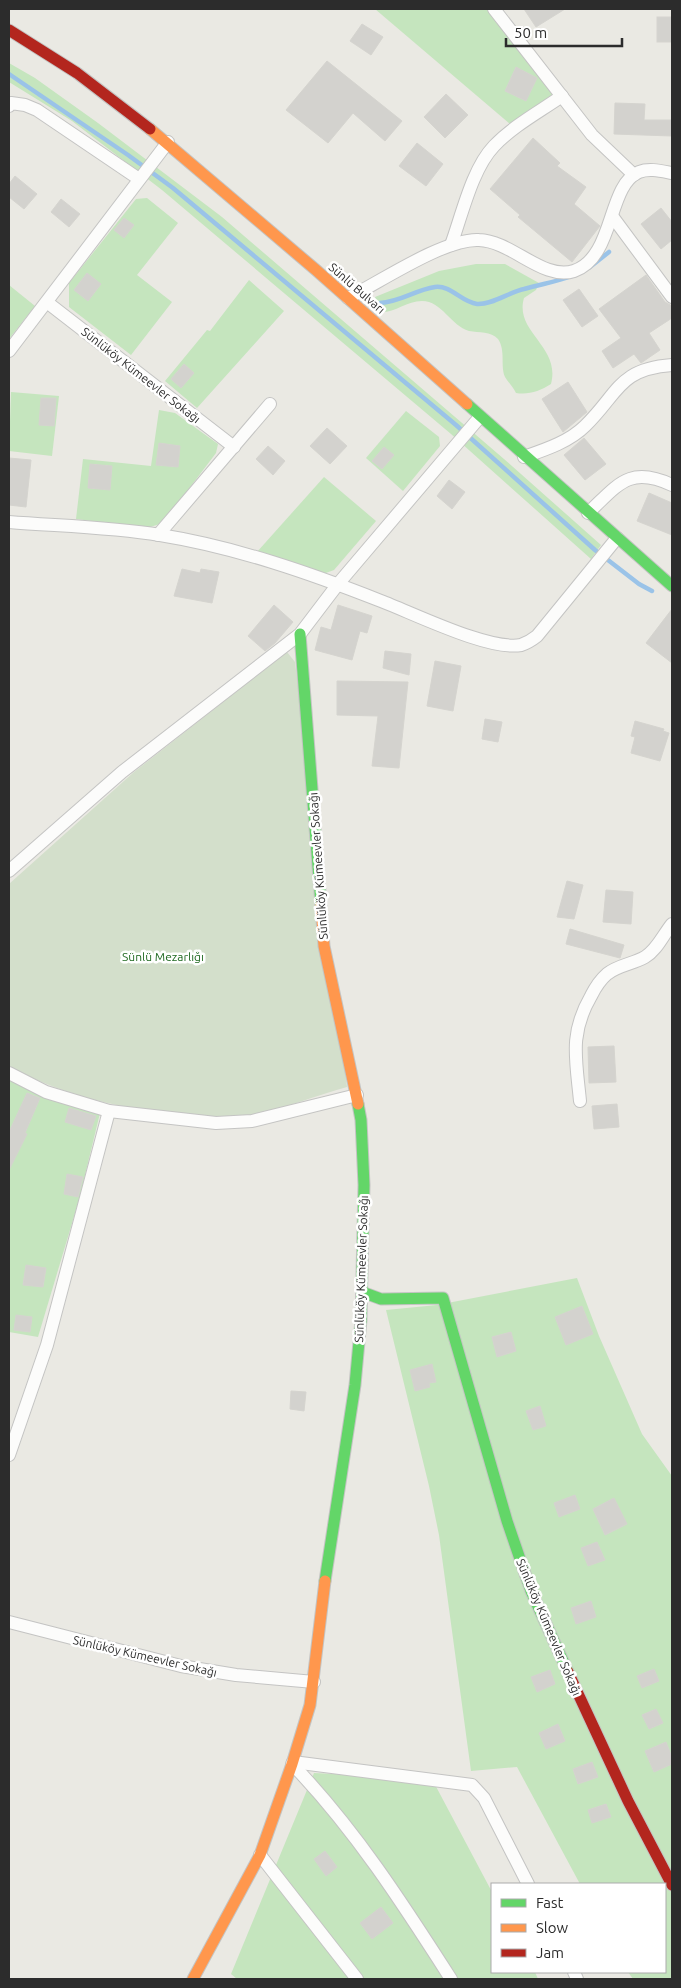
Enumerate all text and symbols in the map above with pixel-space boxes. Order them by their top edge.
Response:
scale bar [506,15,622,47]
text: 50 m [514,24,547,41]
street label: Sünlü Bulvarı [326,260,388,316]
street label: Sünlüköy Kümeevler Sokağı [79,325,203,425]
street label: Sünlüköy Kümeevler Sokağı [306,792,330,940]
park label: Sünlü Mezarlığı [122,950,204,963]
street label: Sünlüköy Kümeevler Sokağı [352,1195,370,1343]
street label: Sünlüköy Kümeevler Sokağı [514,1557,584,1697]
street label: Sünlüköy Kümeevler Sokağı [72,1633,218,1679]
legend [491,1883,666,1973]
text: Fast [536,1894,564,1911]
text: Slow [536,1919,569,1936]
text: Jam [536,1944,564,1961]

